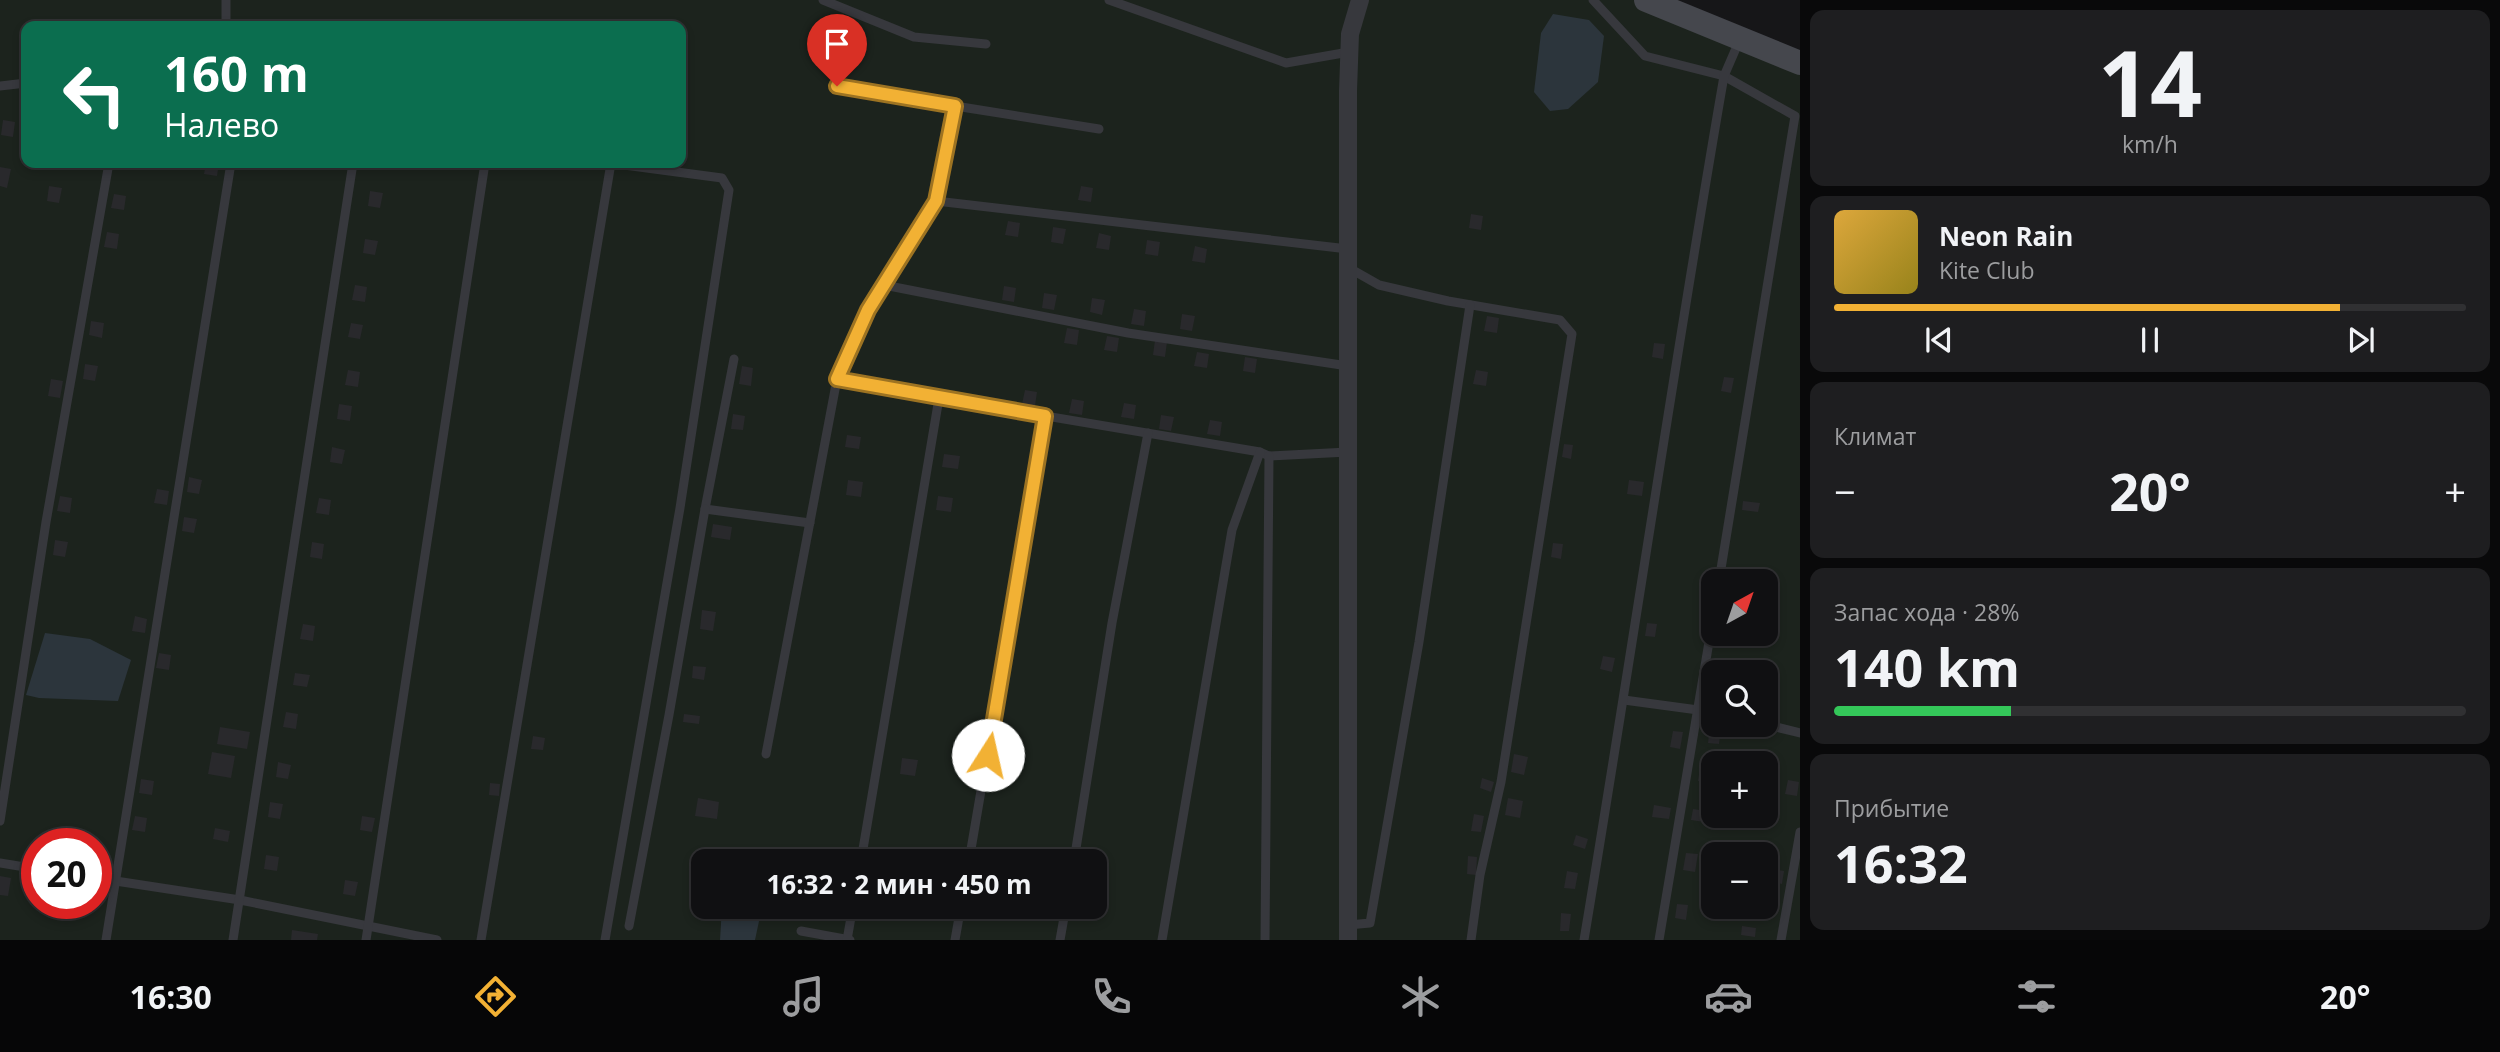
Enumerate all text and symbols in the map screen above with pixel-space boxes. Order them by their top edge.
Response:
pin [807,14,867,86]
text: 14 [2098,20,2202,144]
icon: arrive [818,25,856,63]
text: 160 m [164,40,309,106]
icon: left [49,49,140,140]
text: Налево [164,103,279,146]
text: km/h [2122,128,2178,160]
text: Neon Rain [1939,218,2073,254]
text: Kite Club [1939,254,2034,286]
icon: previous [1920,321,1958,359]
icon: pause [2131,321,2169,359]
icon: next [2342,321,2380,359]
text: Климат [1834,420,1916,452]
text: 20° [2109,455,2191,526]
text: − [1834,465,1856,517]
text: + [2444,465,2466,517]
north arrow [1701,569,1778,646]
map controls [1701,569,1778,919]
text: Запас хода · 28% [1834,596,2019,628]
text: 140 km [1834,631,2020,702]
button: search [1701,660,1778,737]
position arrow [951,718,1025,792]
button: + [1701,751,1778,828]
text: Прибытие [1834,792,1949,824]
text: 16:32 [1834,827,1968,898]
speed limit sign: 20 [21,828,112,919]
button: − [1701,842,1778,919]
text: 16:32 · 2 мин · 450 m [766,866,1032,902]
icon: directions [471,972,520,1021]
icon: music [779,972,828,1021]
icon: phone [1087,972,1136,1021]
icon: climate [1396,972,1445,1021]
icon: car [1704,972,1753,1021]
icon: filters [2012,972,2061,1021]
text: 16:30 [130,975,212,1018]
text: 20° [2320,975,2370,1018]

